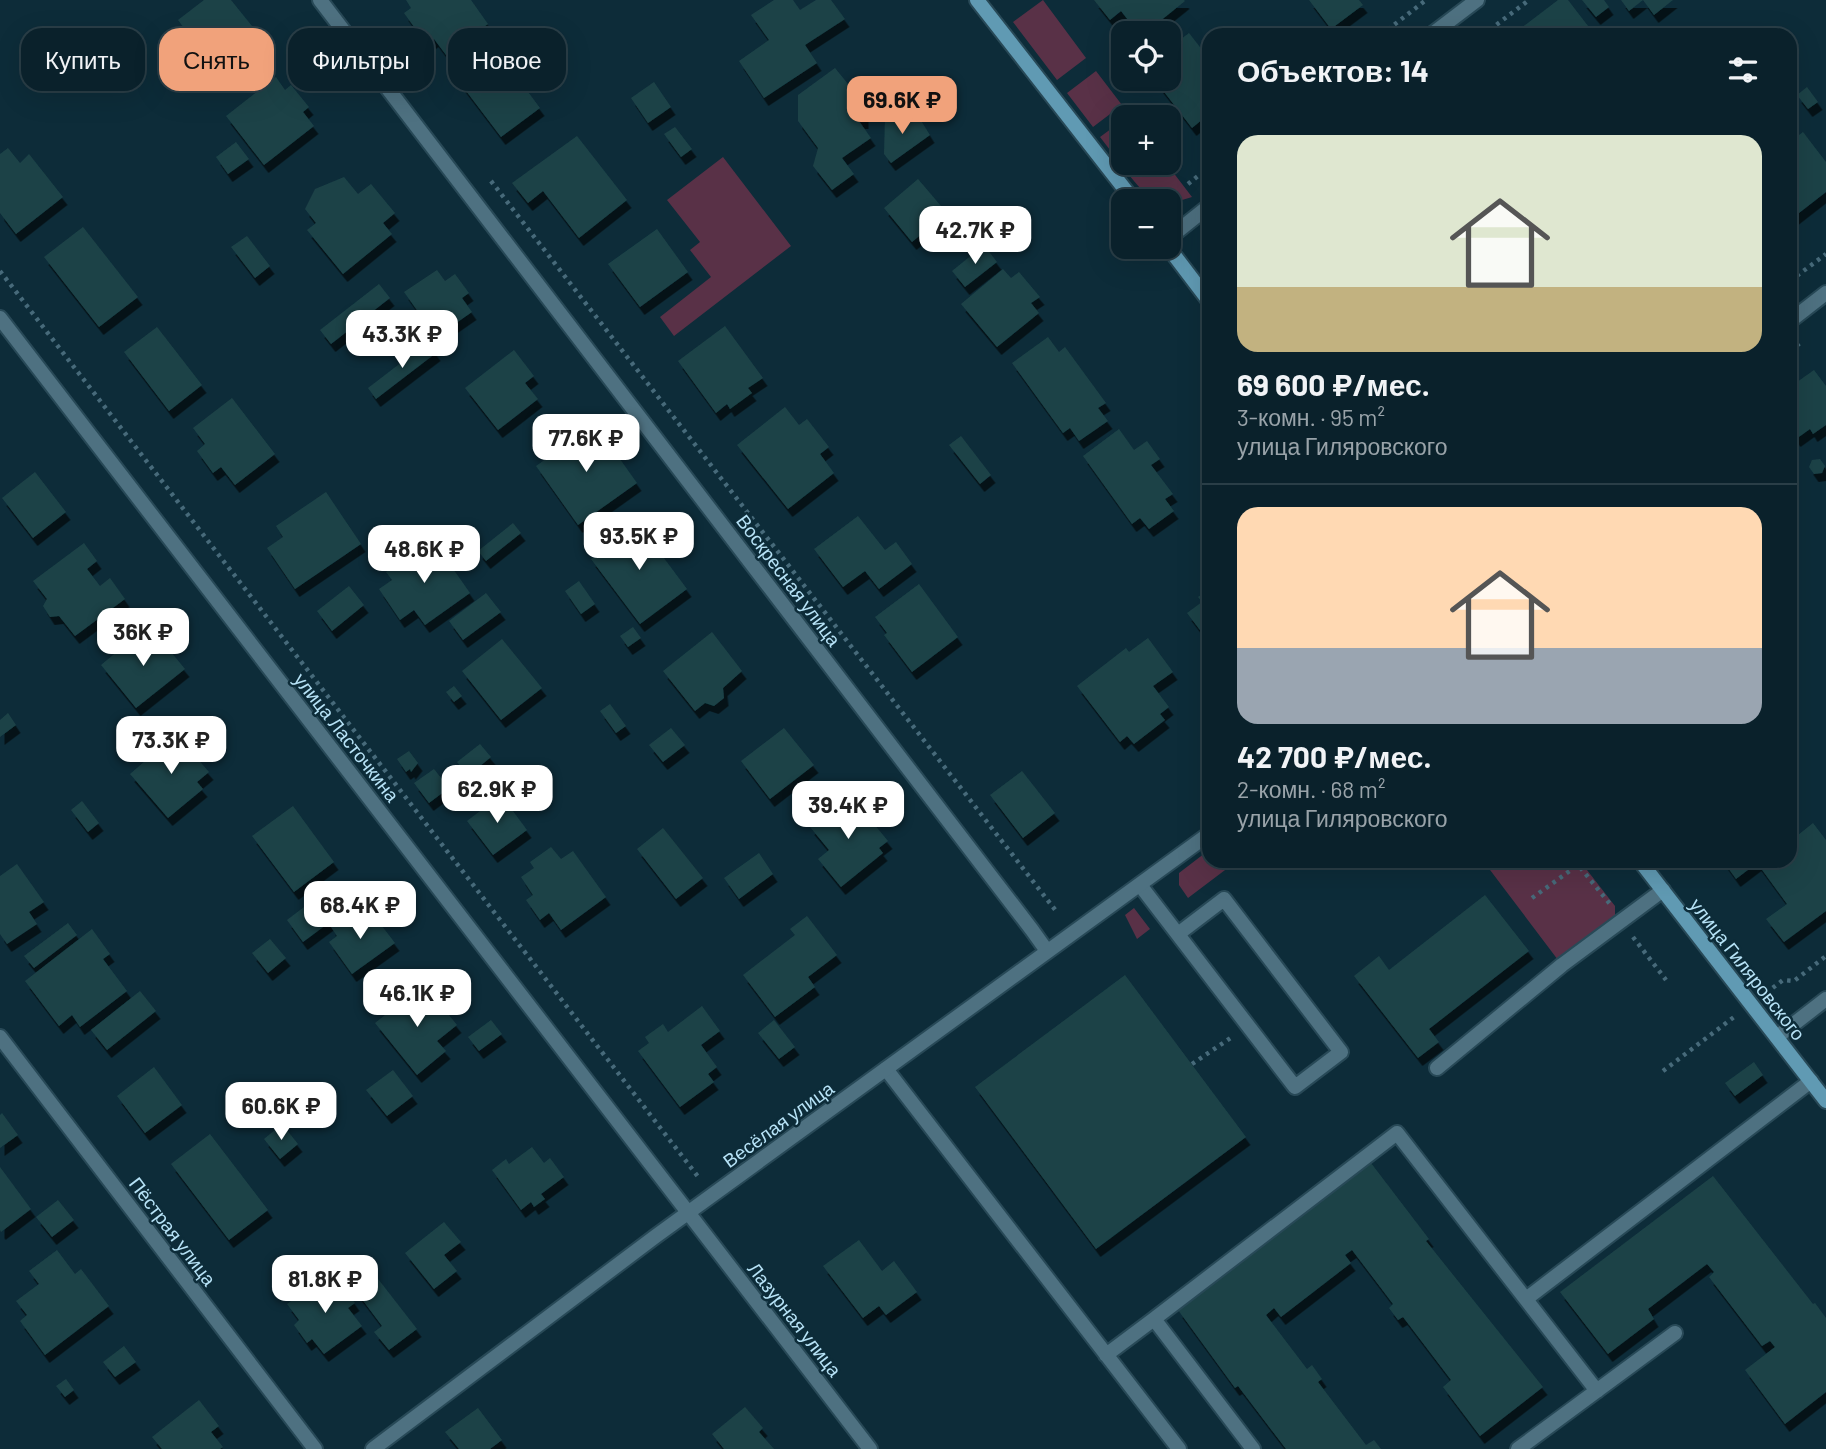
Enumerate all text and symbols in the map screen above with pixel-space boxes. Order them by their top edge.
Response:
map controls [1111,21,1181,259]
button: locate [1111,21,1181,91]
chip: Купить [21,28,145,91]
chip: Снять [159,28,274,91]
chip: Фильтры [288,28,434,91]
chip: Новое [448,28,566,91]
icon: filters [1724,51,1762,89]
text: Объектов: 14 [1237,52,1429,88]
pin: 69.6K ₽ [837,76,967,136]
text: 69.6K ₽ [863,85,941,113]
button: + [1111,105,1181,175]
icon: home [1437,180,1563,306]
button: − [1111,189,1181,259]
pin: 42.7K ₽ [910,206,1040,266]
text: 42.7K ₽ [935,215,1015,243]
pin: 43.3K ₽ [337,310,467,370]
text: 43.3K ₽ [362,319,442,347]
text: 69 600 ₽/мес. [1237,366,1430,402]
text: 3-комн. · 95 m² [1237,403,1385,431]
pin: 77.6K ₽ [521,414,651,474]
text: 77.6K ₽ [549,423,623,451]
text: улица Гиляровского [1237,432,1448,460]
street label: Воскресная улица [732,510,846,651]
pin: 93.5K ₽ [574,512,704,572]
text: 93.5K ₽ [600,521,678,549]
pin: 48.6K ₽ [359,526,489,585]
text: 48.6K ₽ [384,534,464,562]
icon: home [1437,552,1563,678]
pin: 36K ₽ [94,608,192,668]
text: 36K ₽ [113,617,173,645]
street label: улица Ласточкина [290,668,405,806]
pin: 73.3K ₽ [106,716,236,776]
text: 73.3K ₽ [132,725,210,753]
text: 42 700 ₽/мес. [1237,738,1432,774]
pin: 62.9K ₽ [432,766,562,825]
text: 62.9K ₽ [458,774,536,802]
text: 2-комн. · 68 m² [1237,775,1385,803]
pin: 39.4K ₽ [783,782,913,841]
text: 39.4K ₽ [808,790,888,818]
text: улица Гиляровского [1237,804,1448,832]
pin: 68.4K ₽ [295,881,425,941]
text: 68.4K ₽ [320,890,400,918]
street label: улица Гиляровского [1685,893,1811,1045]
pin: 46.1K ₽ [352,970,482,1029]
text: 46.1K ₽ [379,978,455,1006]
street label: Весёлая улица [718,1076,838,1172]
pin: 60.6K ₽ [216,1082,346,1142]
text: 60.6K ₽ [241,1091,321,1119]
street label: Пёстрая улица [125,1172,222,1290]
pin: 81.8K ₽ [260,1256,390,1315]
street label: Лазурная улица [743,1257,847,1381]
text: 81.8K ₽ [288,1264,362,1292]

